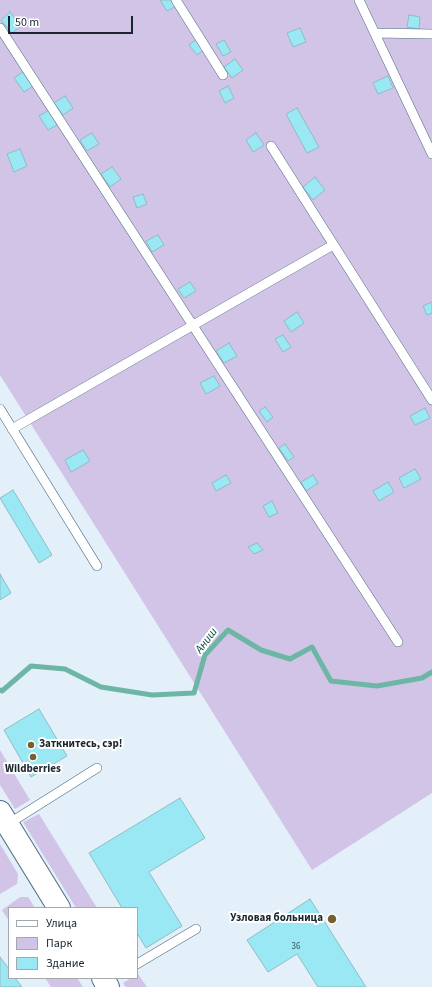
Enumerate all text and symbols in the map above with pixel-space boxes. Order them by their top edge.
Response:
scale bar [10,8,135,34]
text: 50 m [15,14,39,31]
water label: Аниш [193,625,221,657]
place label: Заткнитесь, сэр! [39,738,123,752]
marker: Заткнитесь, сэр! [26,740,36,750]
marker: Wildberries [28,752,38,762]
place label: Wildberries [5,763,61,777]
legend [8,907,138,979]
place label: Узловая больница [230,912,323,926]
marker: Узловая больница [326,913,338,925]
text: Улица [46,915,77,932]
text: Парк [46,935,72,952]
house number: 36 [292,942,300,952]
text: Здание [46,955,85,972]

